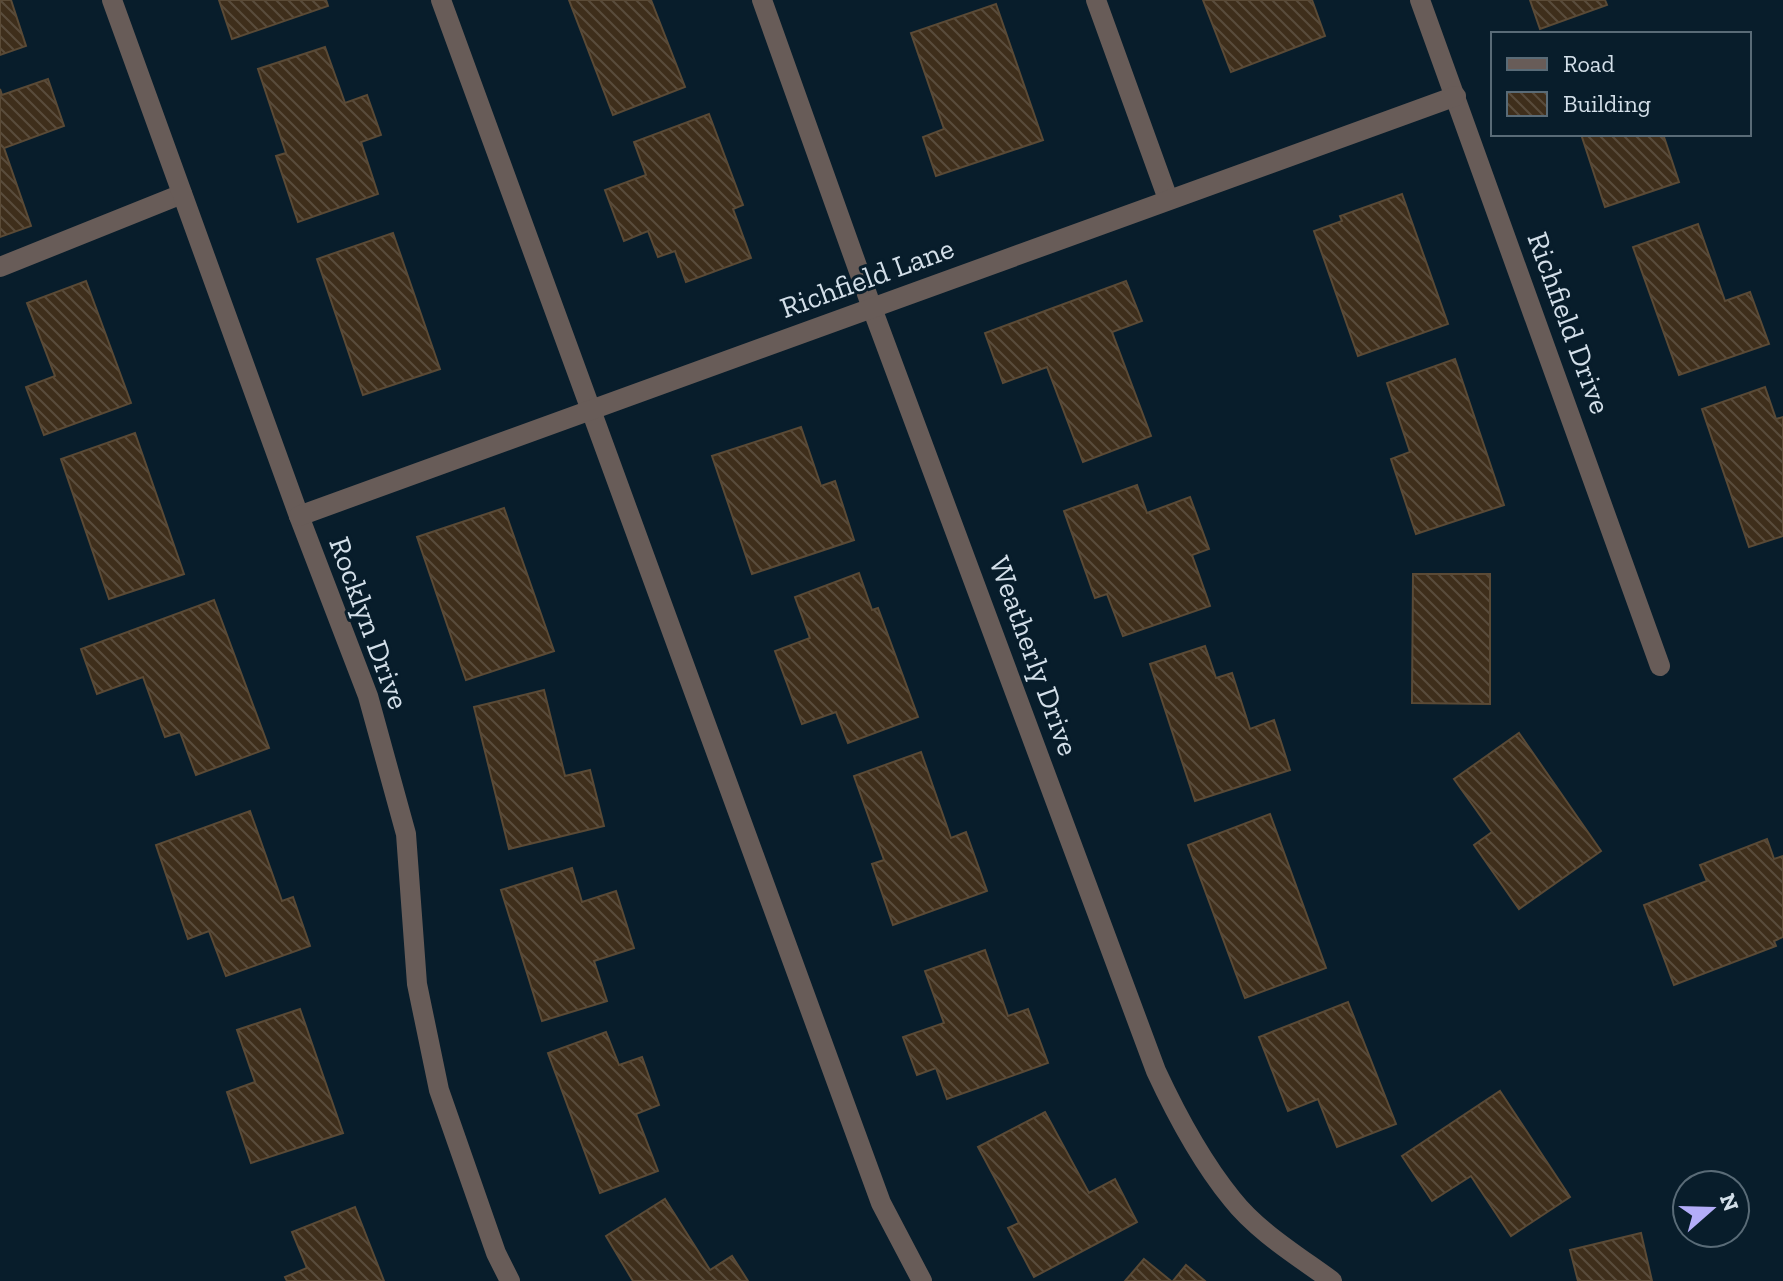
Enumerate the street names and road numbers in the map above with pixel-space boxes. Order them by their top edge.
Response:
street label: Richfield Drive [1519,227,1619,419]
street label: Richfield Lane [775,230,959,326]
street label: Rocklyn Drive [321,532,417,714]
street label: Weatherly Drive [981,552,1087,760]

